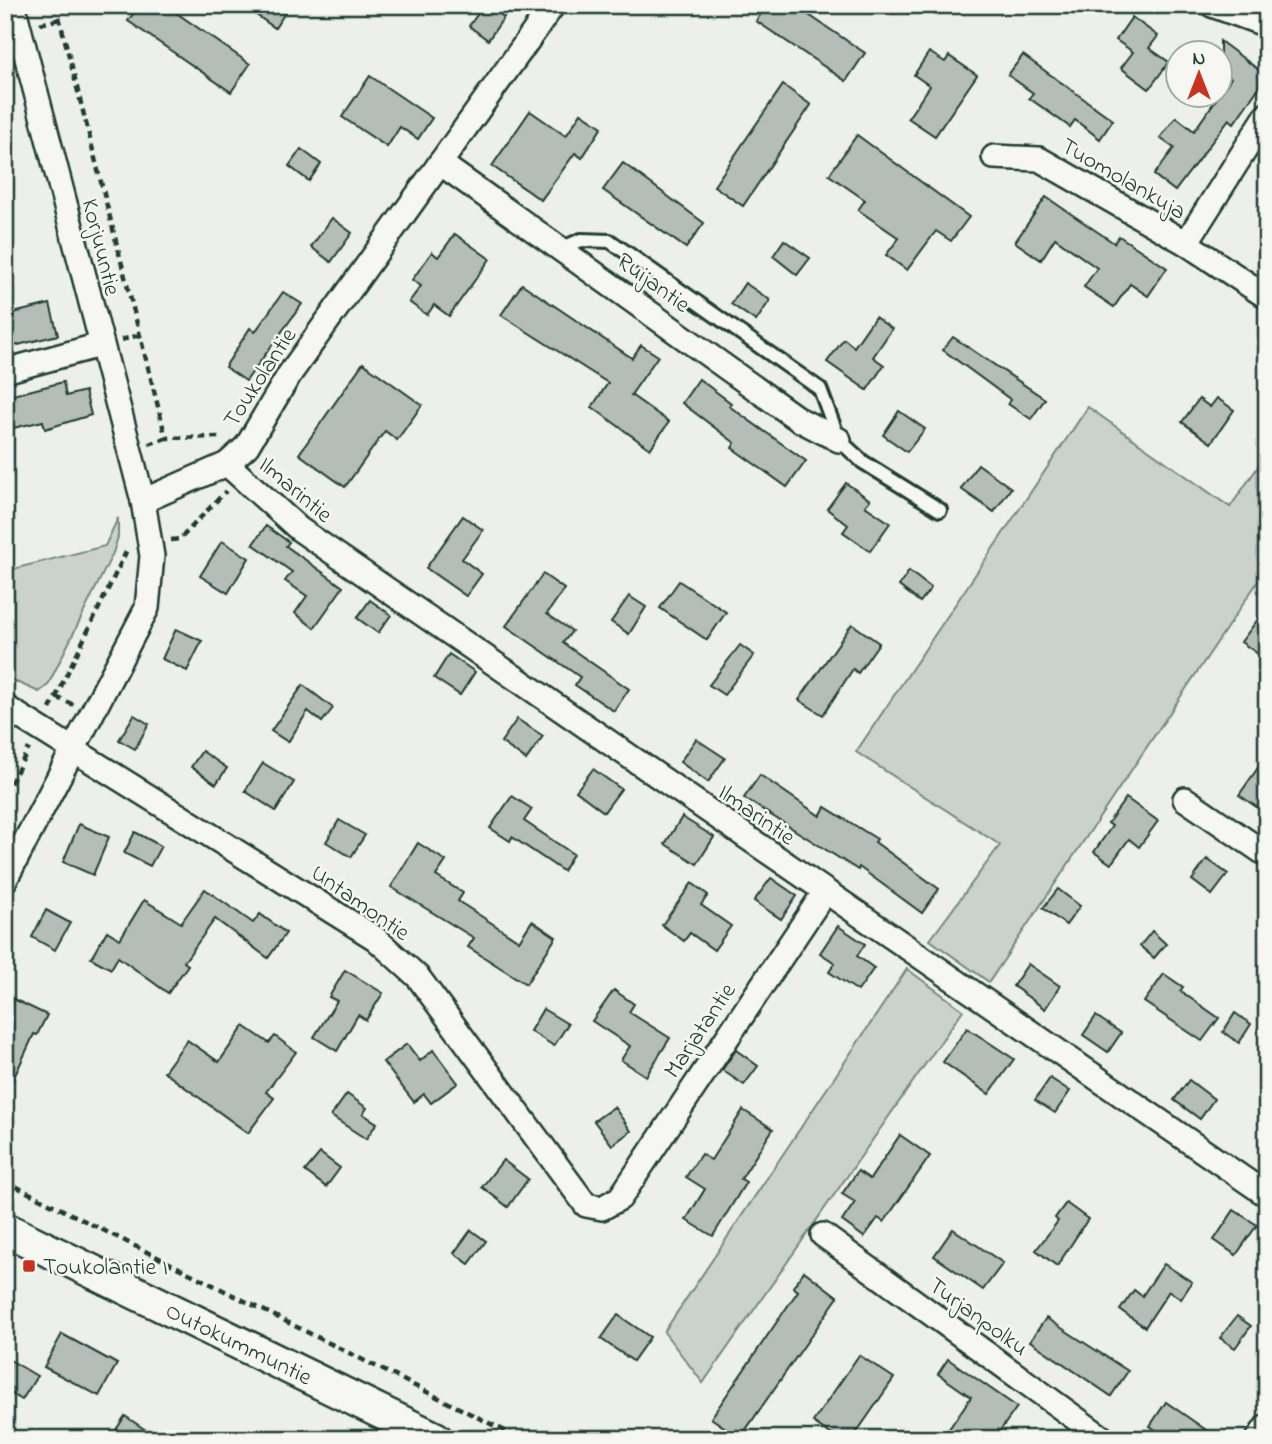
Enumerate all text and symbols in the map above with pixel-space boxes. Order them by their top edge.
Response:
north arrow [1164,38,1234,108]
text: N [1193,46,1206,73]
street label: Tuomolankuja [1054,130,1192,230]
street label: Korjuuntie [71,196,129,300]
street label: Ruijantie [608,245,697,323]
street label: Toukolantie [216,321,307,435]
street label: Ilmarintie [249,449,340,533]
street label: Ilmarintie [709,776,802,856]
street label: Untamontie [303,857,417,951]
street label: Marjatantie [656,976,746,1086]
place label: Toukolantie I [43,1251,168,1286]
marker: Toukolantie I [21,1258,37,1274]
street label: Turjanpolku [920,1270,1035,1366]
street label: Outokummuntie [159,1295,317,1396]

